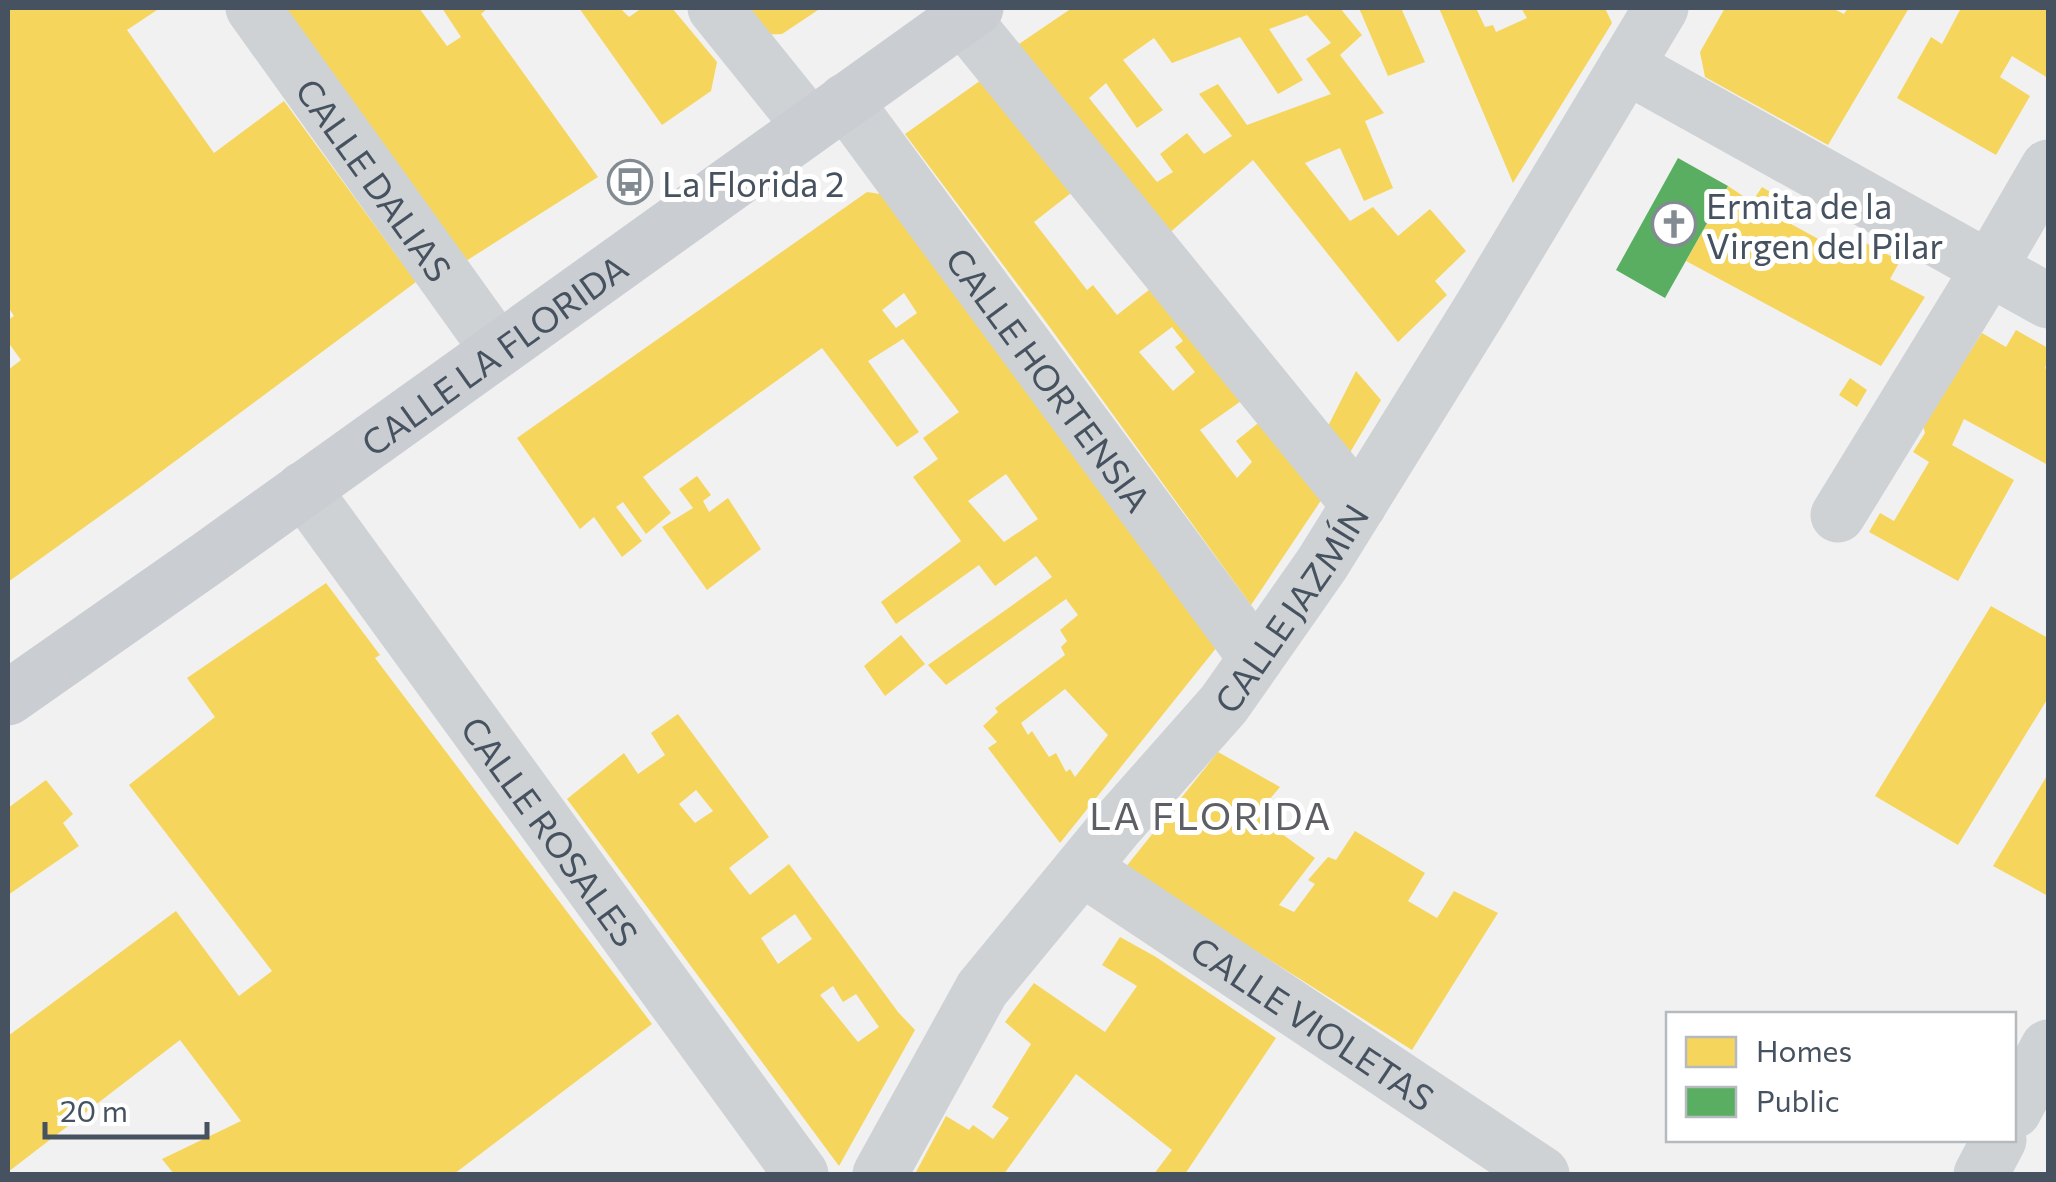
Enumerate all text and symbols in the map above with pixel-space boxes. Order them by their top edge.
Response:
street label: CALLE DALIAS [288,69,462,288]
bus stop icon: La Florida 2 [607,159,653,205]
place label: La Florida 2 [662,161,845,204]
place label: Ermita de la Virgen del Pilar [1706,183,1943,266]
church icon: Ermita de la Virgen del Pilar [1651,201,1697,247]
street label: CALLE HORTENSIA [938,238,1161,519]
street label: CALLE LA FLORIDA [352,244,635,463]
street label: CALLE JAZMÍN [1204,495,1376,720]
street label: CALLE ROSALES [453,707,649,953]
district label: LA FLORIDA [1089,791,1333,838]
street label: CALLE VIOLETAS [1184,926,1443,1118]
legend [1666,1012,2016,1142]
text: Homes [1756,1031,1852,1068]
scale bar [45,1077,208,1139]
text: Public [1756,1081,1840,1118]
text: 20 m [60,1091,128,1128]

